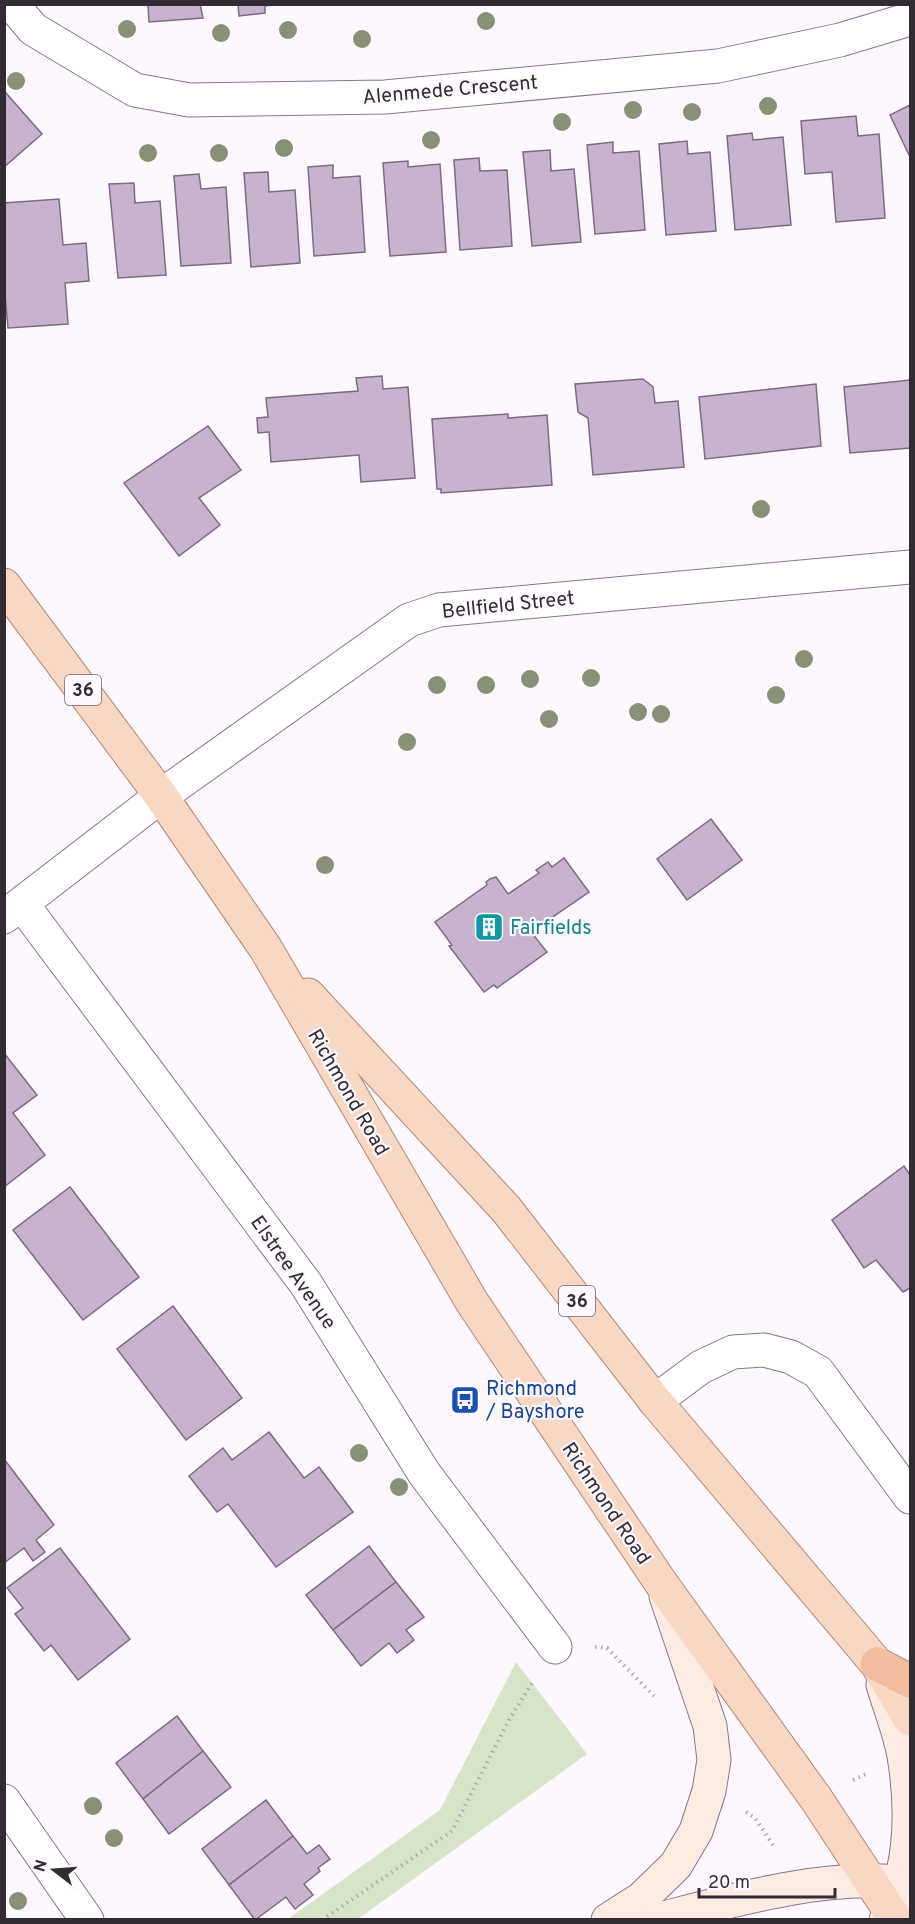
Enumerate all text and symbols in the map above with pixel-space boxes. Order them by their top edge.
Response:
street label: Alenmede Crescent [361,70,539,112]
street label: Bellfield Street [441,586,576,626]
road number: 36 [65,675,101,705]
building icon: Fairfields [473,911,505,943]
place label: Fairfields [510,916,592,942]
street label: Richmond Road [301,1025,394,1161]
street label: Elstree Avenue [244,1211,341,1335]
road number: 36 [559,1286,595,1316]
place label: Richmond / Bayshore [485,1377,585,1426]
bus stop icon: Richmond / Bayshore [449,1384,481,1416]
street label: Richmond Road [555,1438,656,1570]
north arrow [24,1840,84,1900]
text: N [30,1858,53,1875]
scale bar [699,1861,836,1899]
text: 20 m [708,1872,750,1895]

